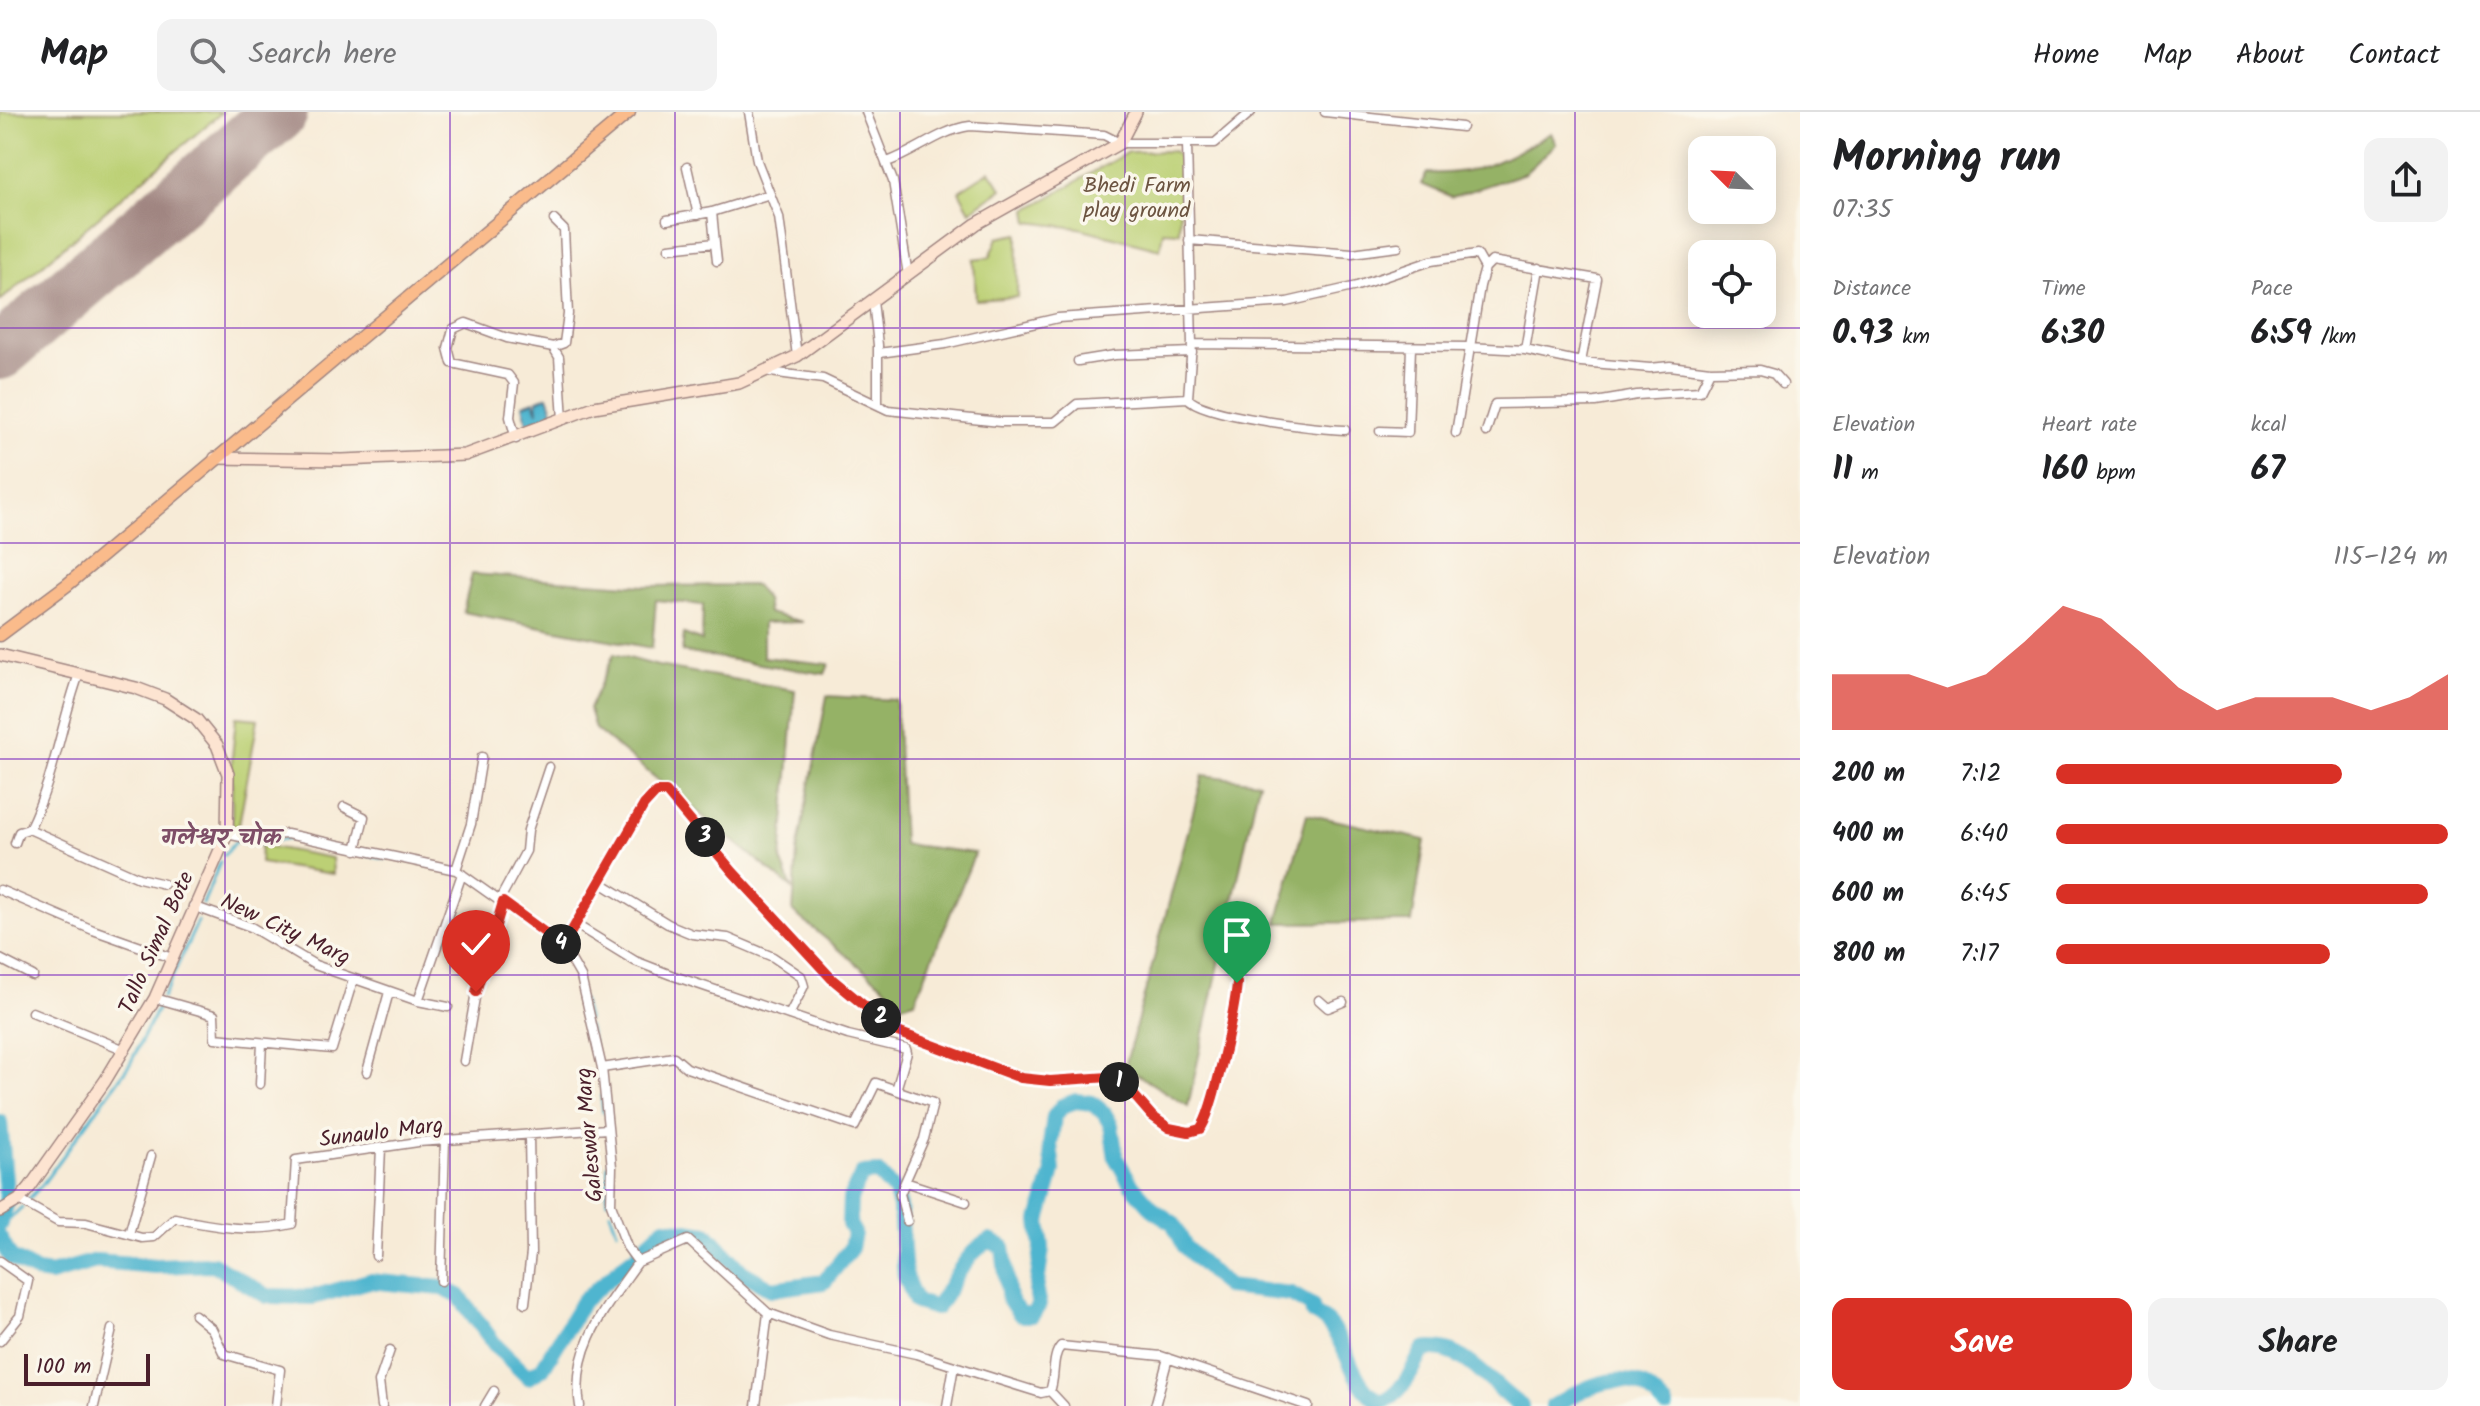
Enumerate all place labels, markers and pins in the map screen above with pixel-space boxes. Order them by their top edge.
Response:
pin: 3 [685,817,725,857]
pin [1203,901,1271,983]
pin [442,910,510,992]
pin: 4 [541,924,581,964]
pin: 2 [861,998,901,1038]
pin: 1 [1099,1062,1139,1102]

